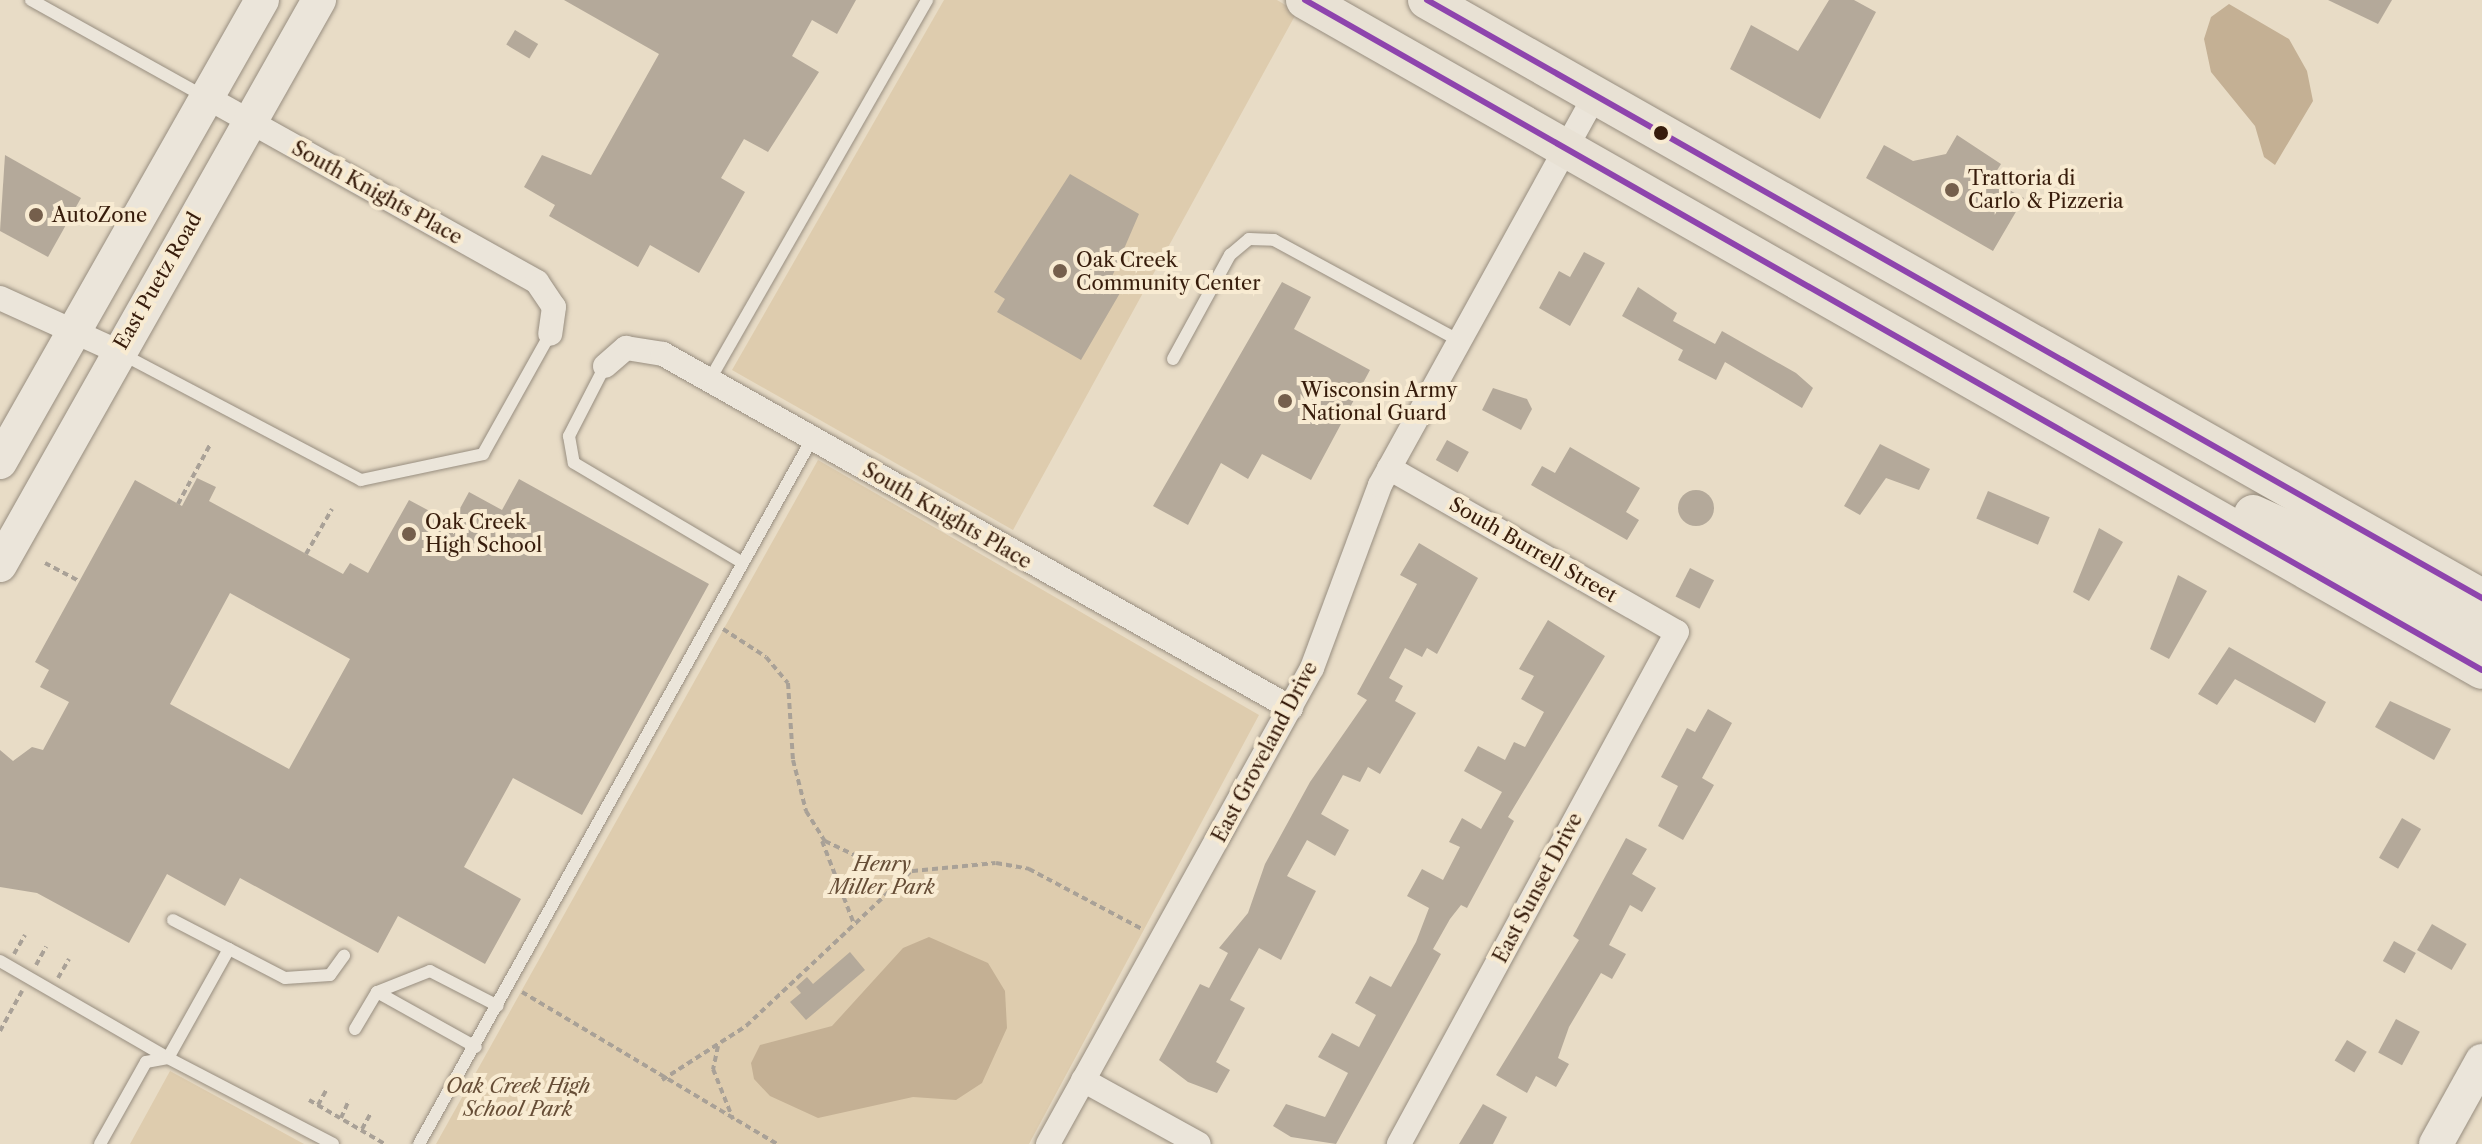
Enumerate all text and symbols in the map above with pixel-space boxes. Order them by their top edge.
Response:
unlabelled marker [1653,125,1669,141]
street label: South Knights Place [288,136,466,250]
place label: Trattoria di Carlo & Pizzeria [1968,166,2124,213]
marker: Trattoria di Carlo & Pizzeria [1943,181,1961,199]
place label: AutoZone [52,203,147,227]
marker: AutoZone [27,206,45,224]
street label: East Puetz Road [109,208,207,354]
place label: Oak Creek Community Center [1076,248,1261,295]
marker: Oak Creek Community Center [1051,262,1069,280]
place label: Wisconsin Army National Guard [1301,378,1458,425]
marker: Wisconsin Army National Guard [1276,392,1294,410]
street label: South Knights Place [858,458,1036,574]
street label: South Burrell Street [1445,492,1621,608]
place label: Oak Creek High School [425,510,542,557]
marker: Oak Creek High School [400,525,418,543]
street label: East Groveland Drive [1207,658,1323,846]
street label: East Sunset Drive [1488,809,1588,967]
park label: Henry Miller Park [829,853,935,900]
park label: Oak Creek High School Park [446,1075,590,1122]

